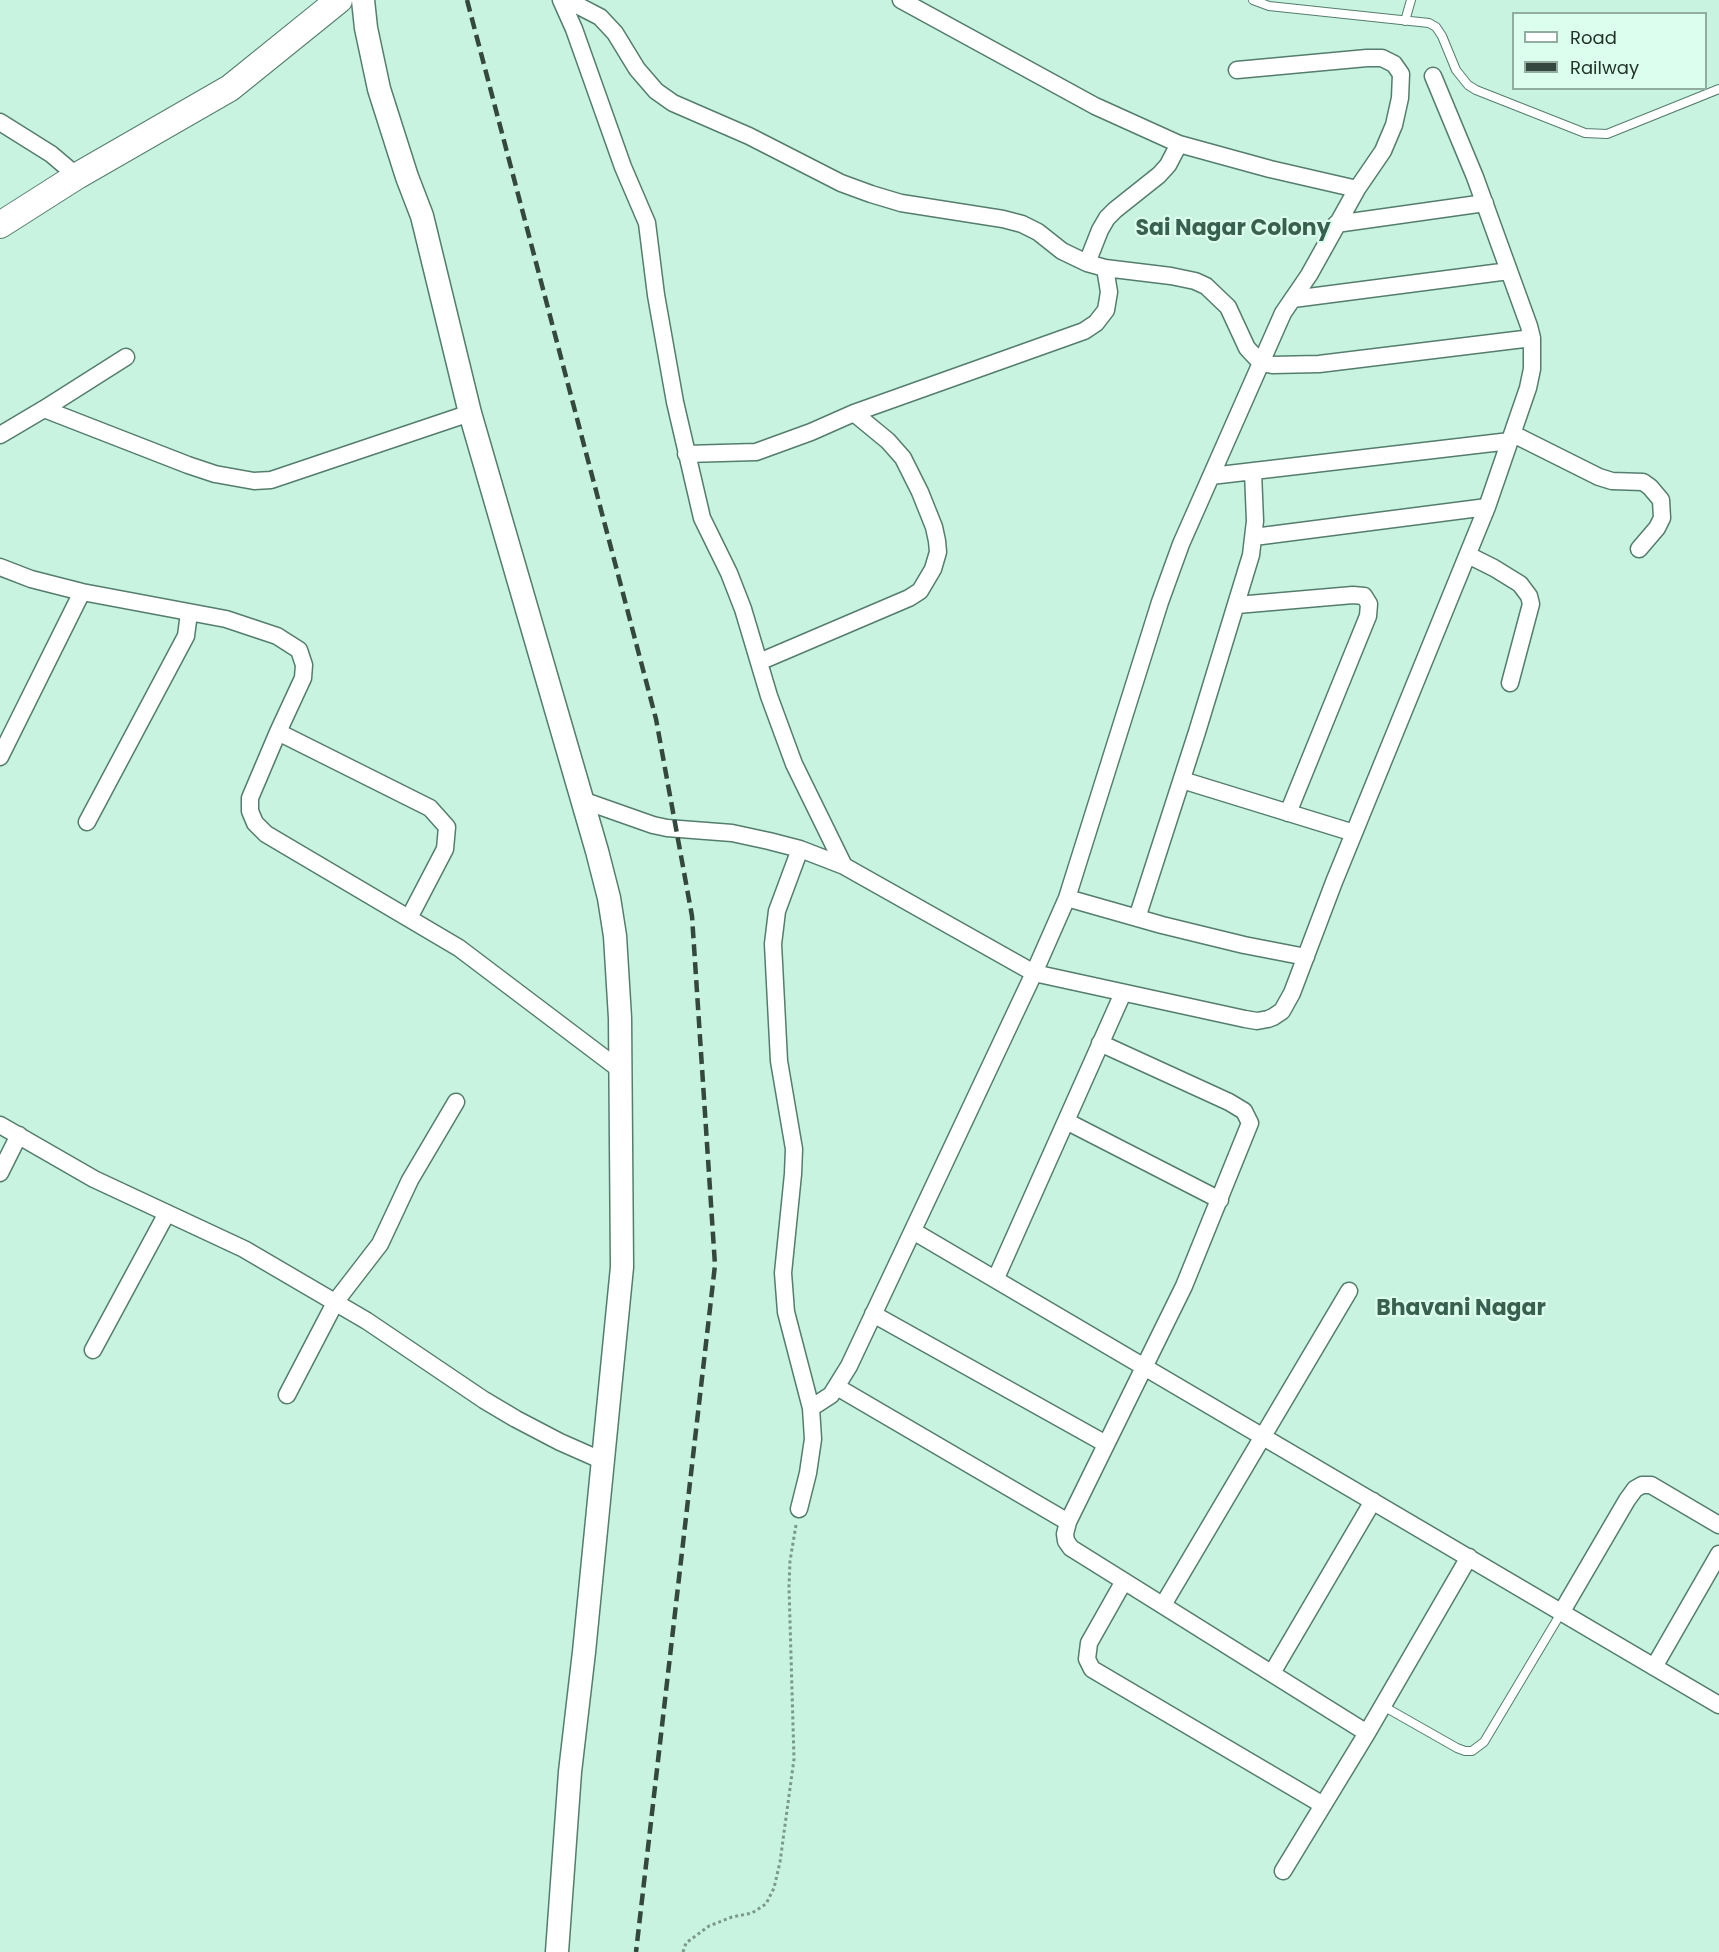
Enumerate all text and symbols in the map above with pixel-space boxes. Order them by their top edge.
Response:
legend [1512,12,1707,90]
text: Road [1570,25,1617,50]
text: Railway [1570,55,1639,80]
district label: Sai Nagar Colony [1135,216,1331,242]
district label: Bhavani Nagar [1376,1296,1546,1322]

